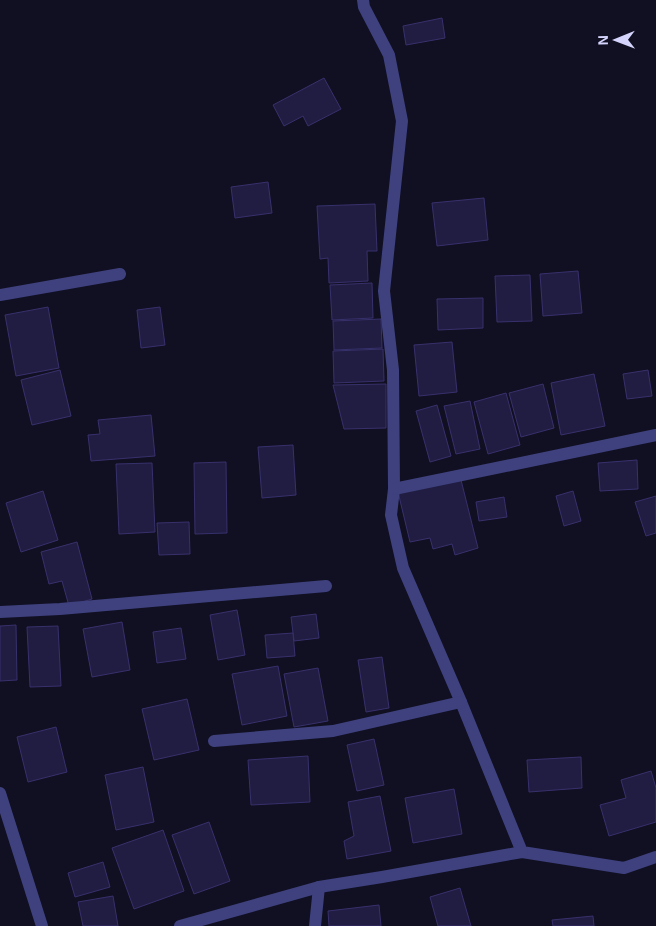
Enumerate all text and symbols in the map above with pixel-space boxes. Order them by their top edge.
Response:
north arrow [591,15,641,65]
text: N [595,35,611,45]

